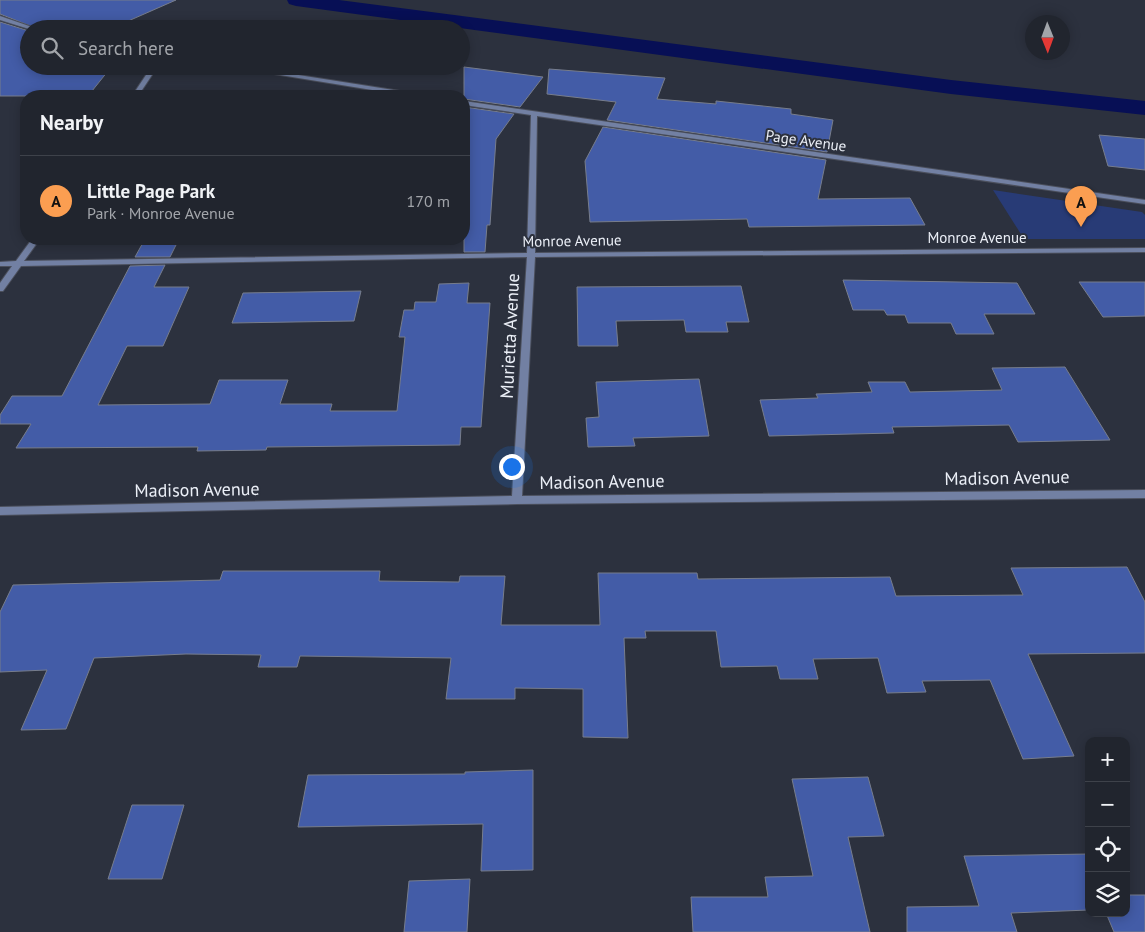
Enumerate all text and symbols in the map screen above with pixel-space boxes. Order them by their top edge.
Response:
north arrow [1025,15,1070,60]
search box [20,20,470,75]
icon: search [38,34,66,62]
text: Search here [78,36,174,60]
text: Nearby [40,109,103,136]
street label: Page Avenue [764,125,848,156]
text: Little Page Park [87,179,215,203]
pin: A [1065,186,1097,227]
text: A [51,191,61,211]
text: 170 m [407,191,450,211]
text: Park · Monroe Avenue [87,203,235,223]
street label: Monroe Avenue [927,228,1027,247]
street label: Monroe Avenue [522,230,622,251]
street label: Murietta Avenue [495,273,524,399]
your location [499,454,525,480]
street label: Madison Avenue [944,465,1070,490]
street label: Madison Avenue [539,469,665,494]
street label: Madison Avenue [134,477,260,502]
map controls [1085,737,1130,917]
button: + [1085,737,1130,782]
button: − [1085,782,1130,827]
button: locate [1085,827,1130,872]
button: layers [1085,872,1130,917]

